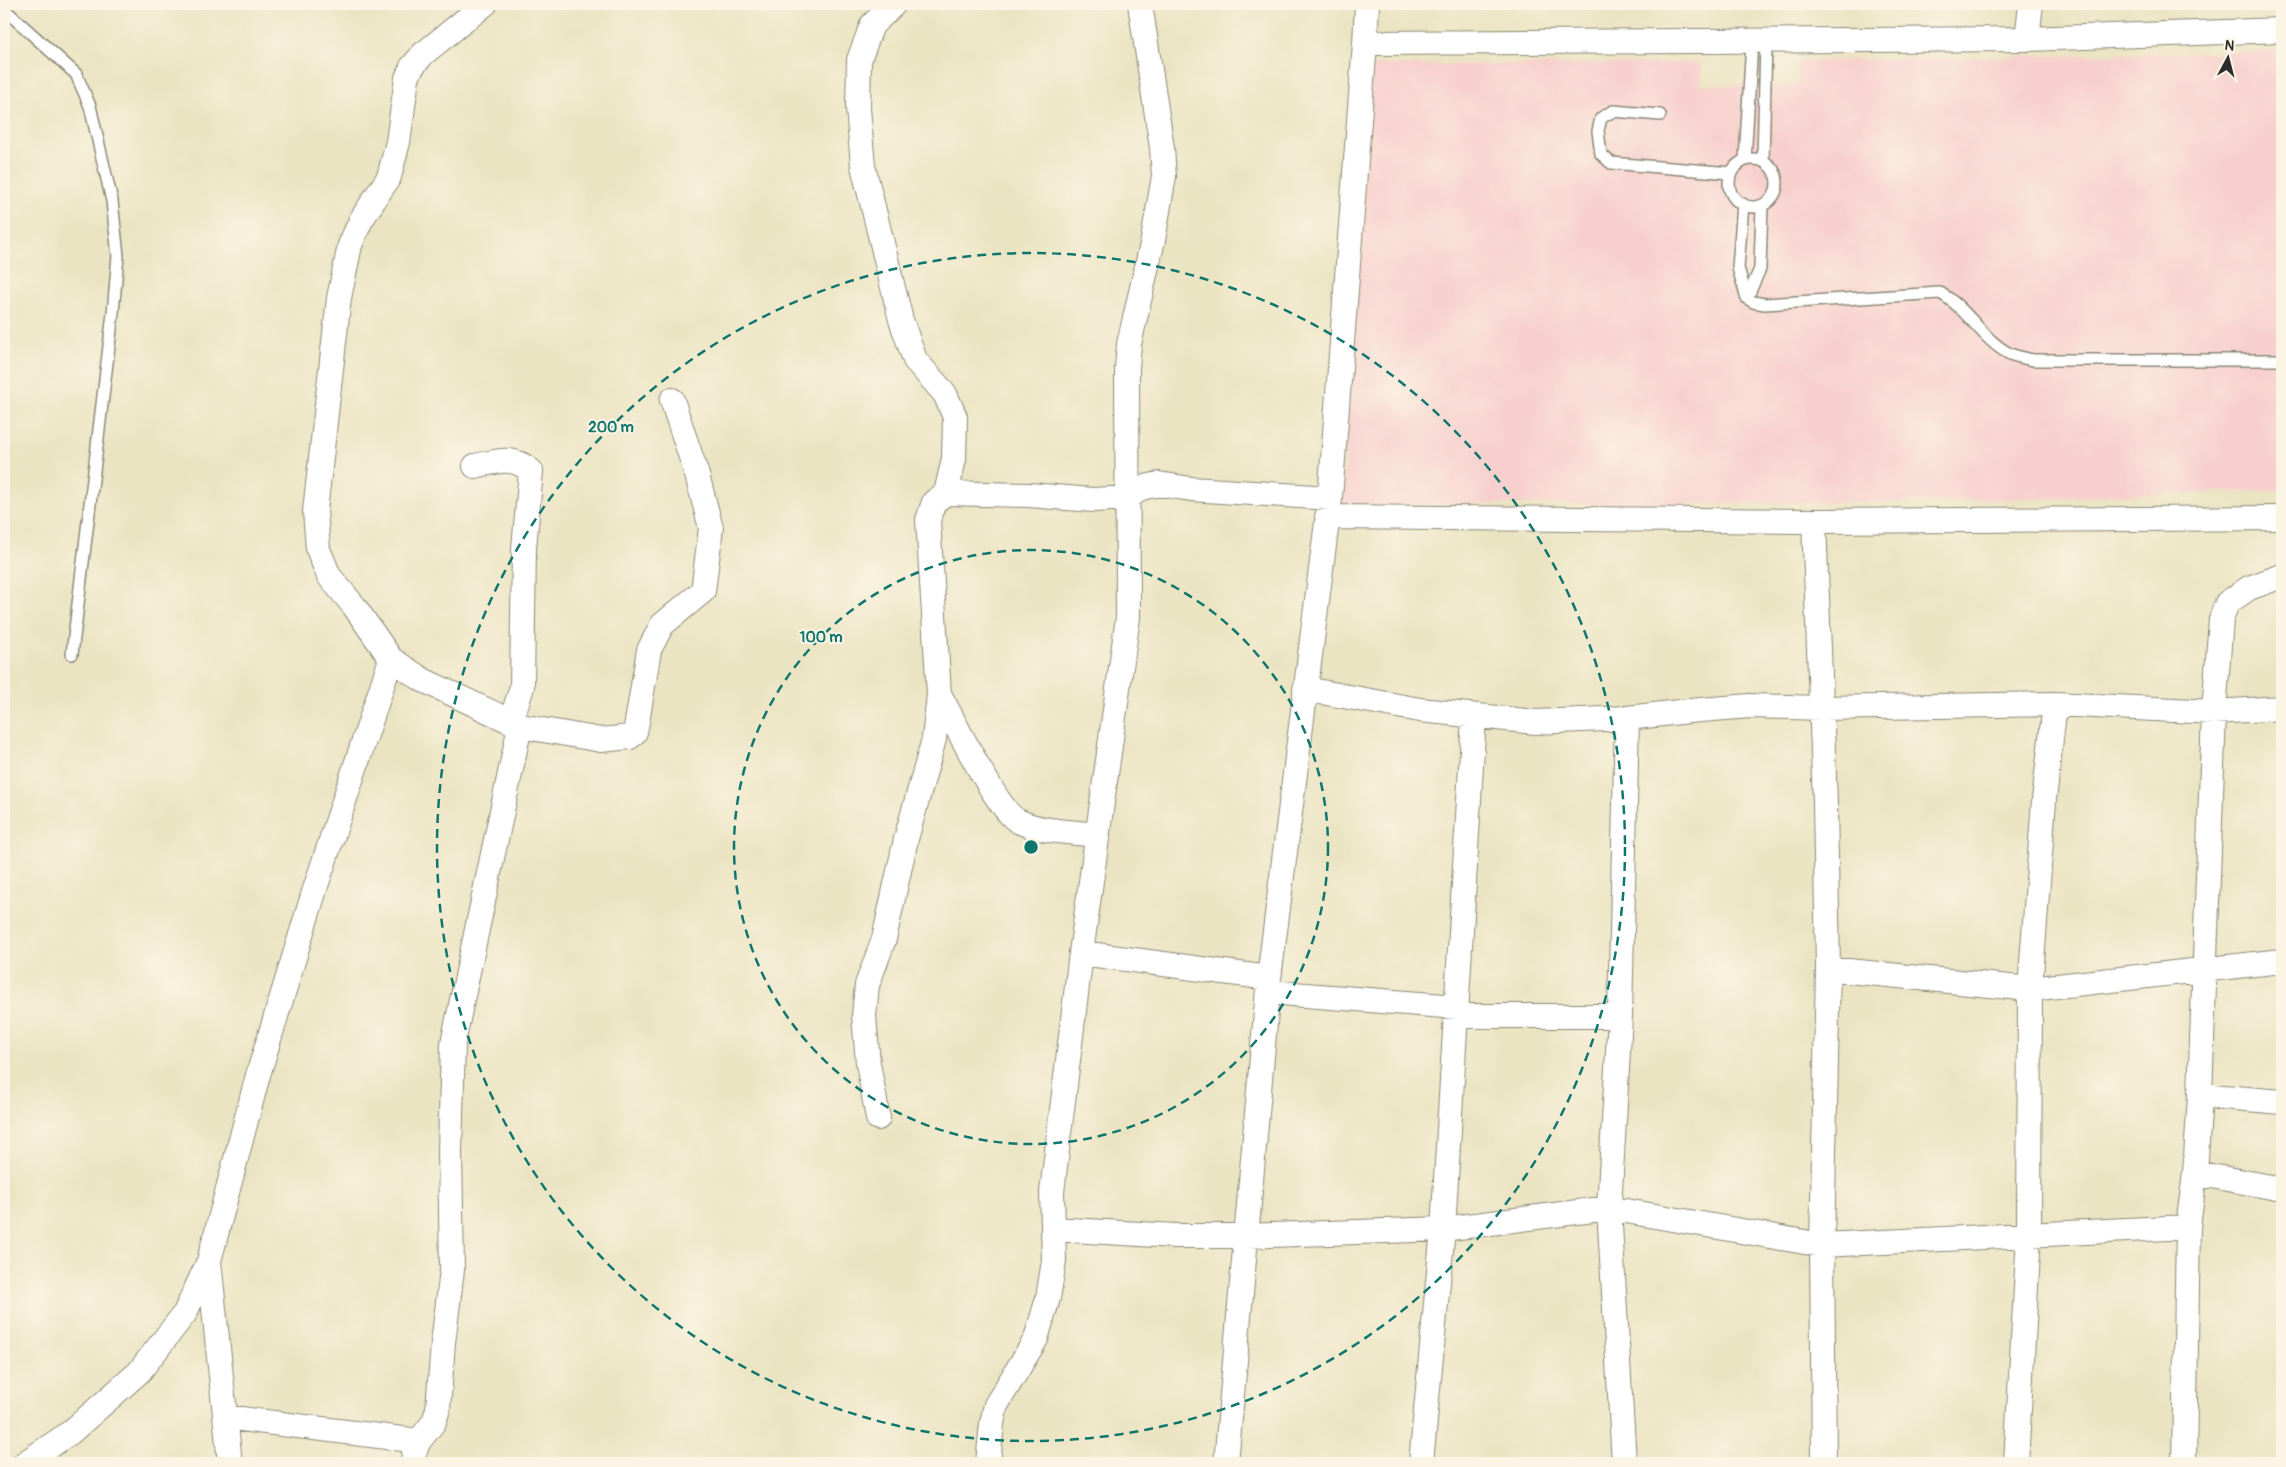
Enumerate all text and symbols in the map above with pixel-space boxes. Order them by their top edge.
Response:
north arrow [2204,32,2254,82]
text: N [2224,37,2235,55]
text: 200 m [588,418,634,437]
text: 100 m [800,628,842,647]
centre of rings [1022,838,1040,856]

